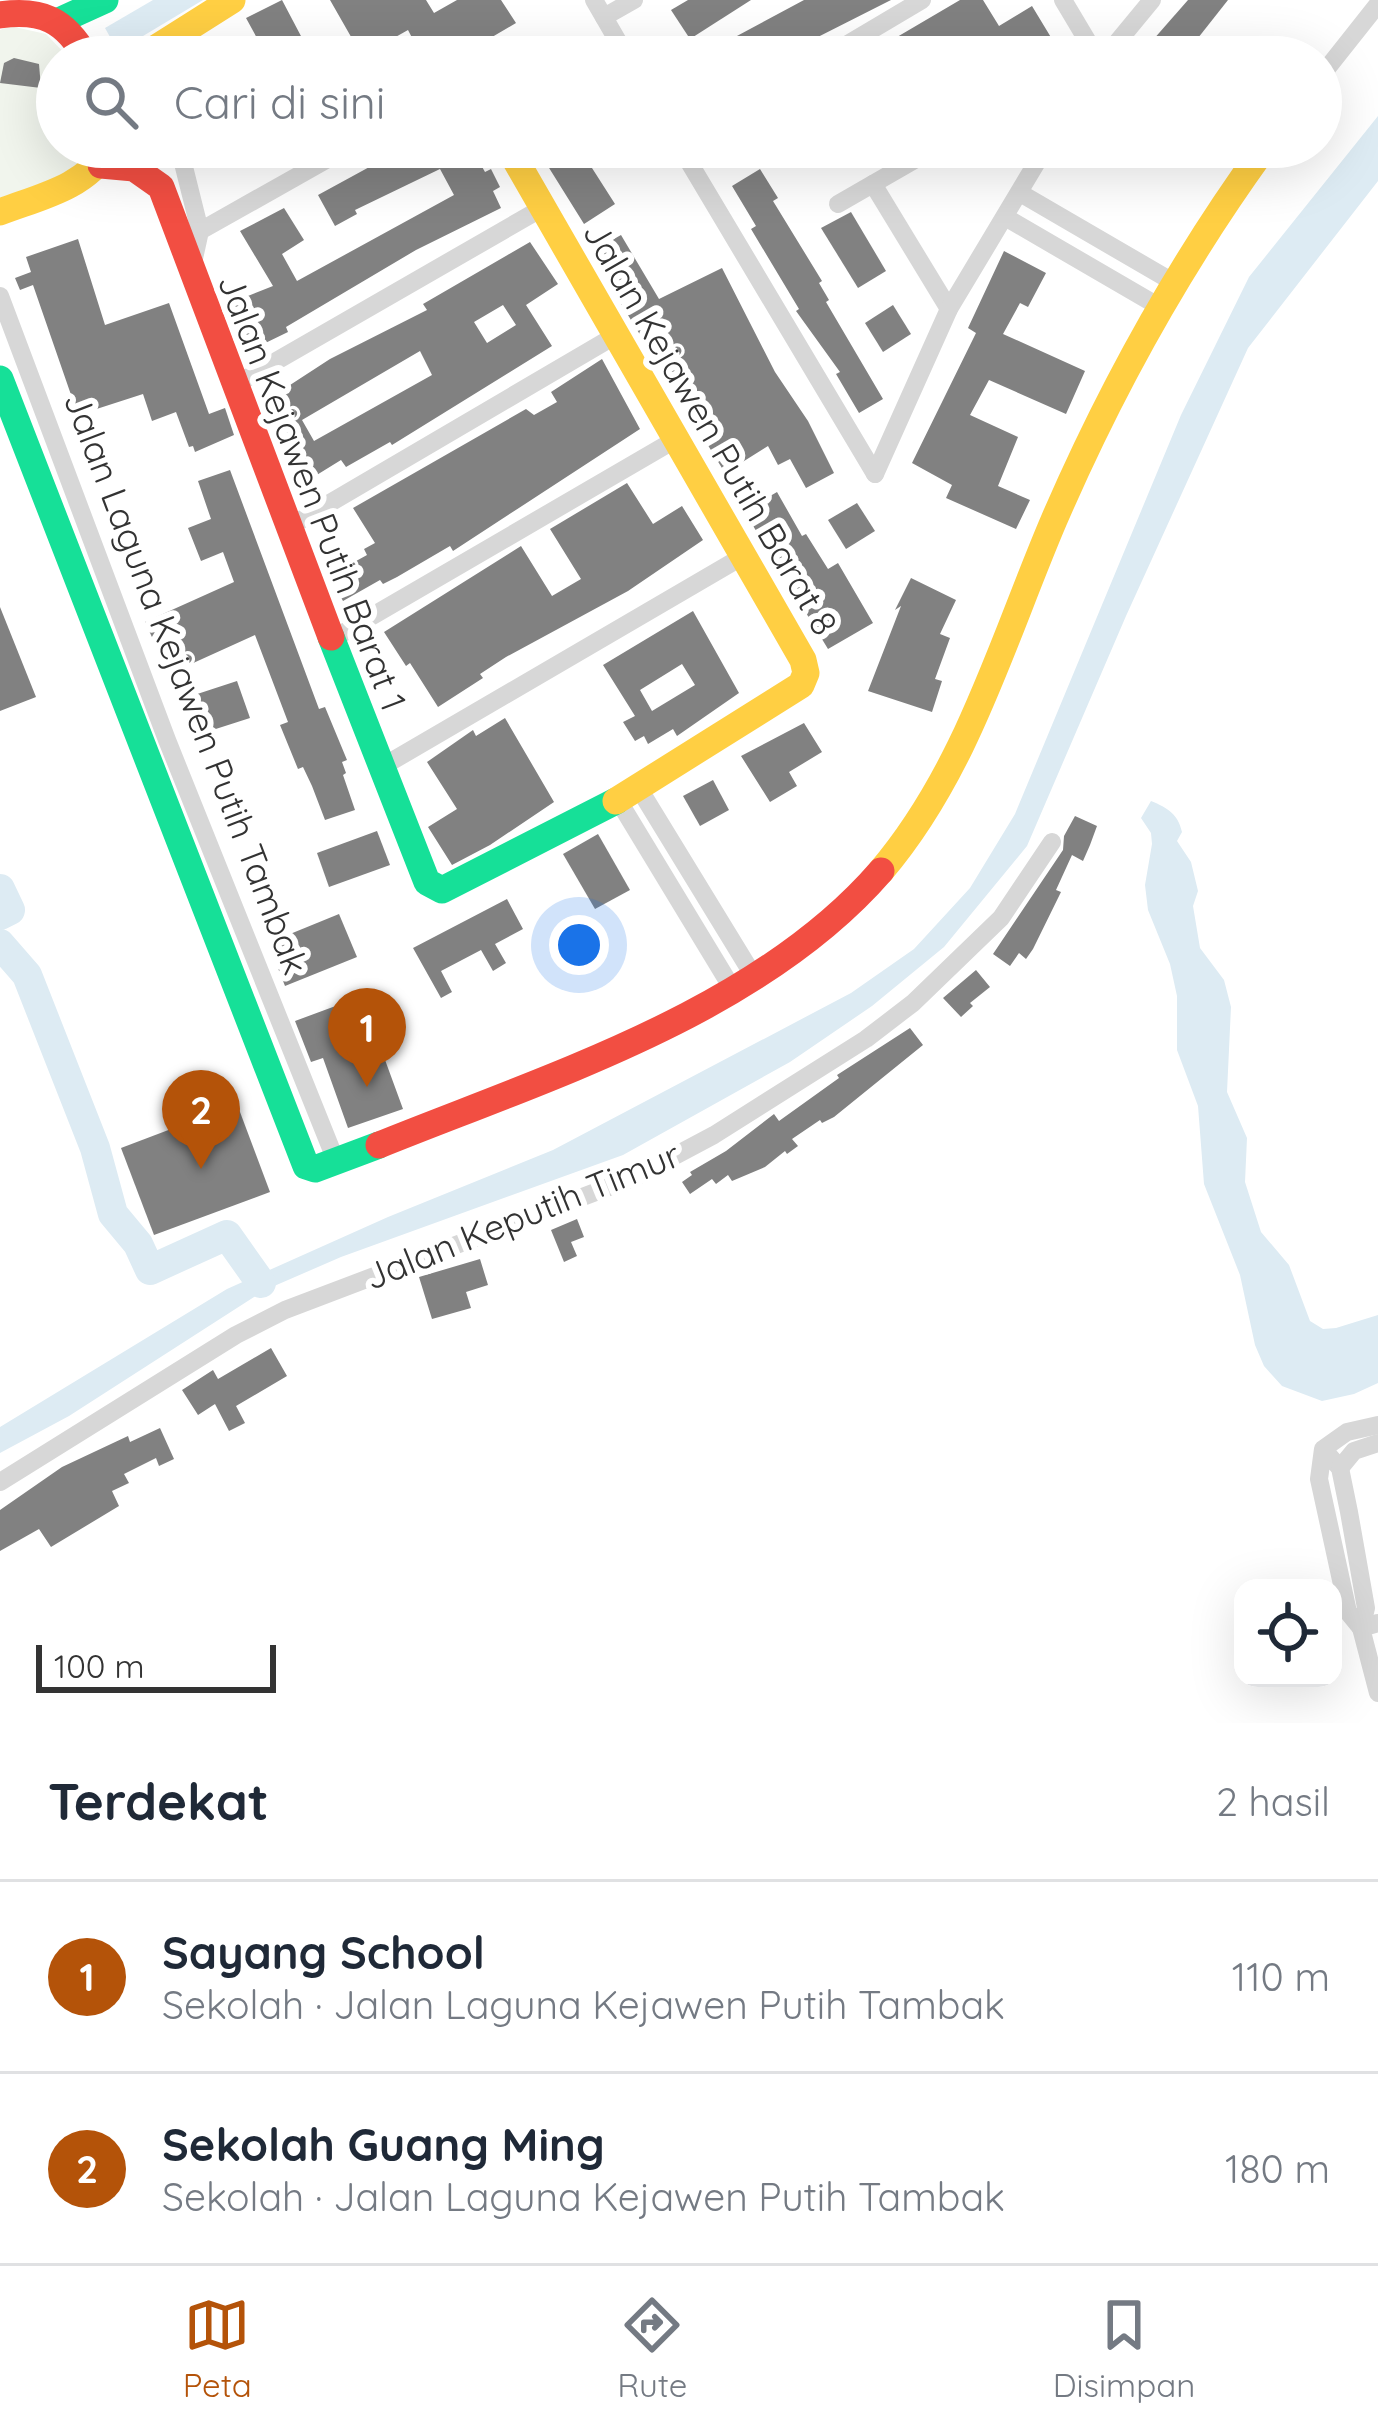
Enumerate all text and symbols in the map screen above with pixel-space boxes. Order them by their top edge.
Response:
search box [36,36,1342,168]
icon: search [78,69,144,135]
text: Cari di sini [174,74,385,130]
street label: Jalan Kejawen Putih Barat 8 [574,213,848,643]
street label: Jalan Kejawen Putih Barat 1 [209,267,417,717]
street label: Jalan Laguna Kejawen Putih Tambak [55,385,319,981]
your location [549,915,609,975]
pin: 1 [328,988,406,1087]
pin: 2 [162,1070,240,1169]
street label: Jalan Keputih Timur [358,1131,686,1299]
map controls [1234,1579,1342,1687]
button: locate [1234,1579,1342,1687]
scale bar [36,1639,276,1692]
text: 100 m [54,1645,145,1686]
text: Terdekat [48,1769,269,1833]
text: 2 hasil [1216,1777,1330,1826]
text: Sayang School [162,1924,485,1980]
text: 1 [79,1952,95,2001]
text: 110 m [1232,1952,1330,2001]
text: Sekolah · Jalan Laguna Kejawen Putih Tambak [162,1980,1005,2029]
text: Sekolah Guang Ming [162,2116,605,2172]
text: 2 [76,2144,98,2193]
text: 180 m [1225,2144,1330,2193]
text: Sekolah · Jalan Laguna Kejawen Putih Tambak [162,2172,1005,2221]
tab: Peta [183,2292,252,2405]
tab: Rute [617,2292,687,2405]
tab: Disimpan [1053,2292,1195,2405]

